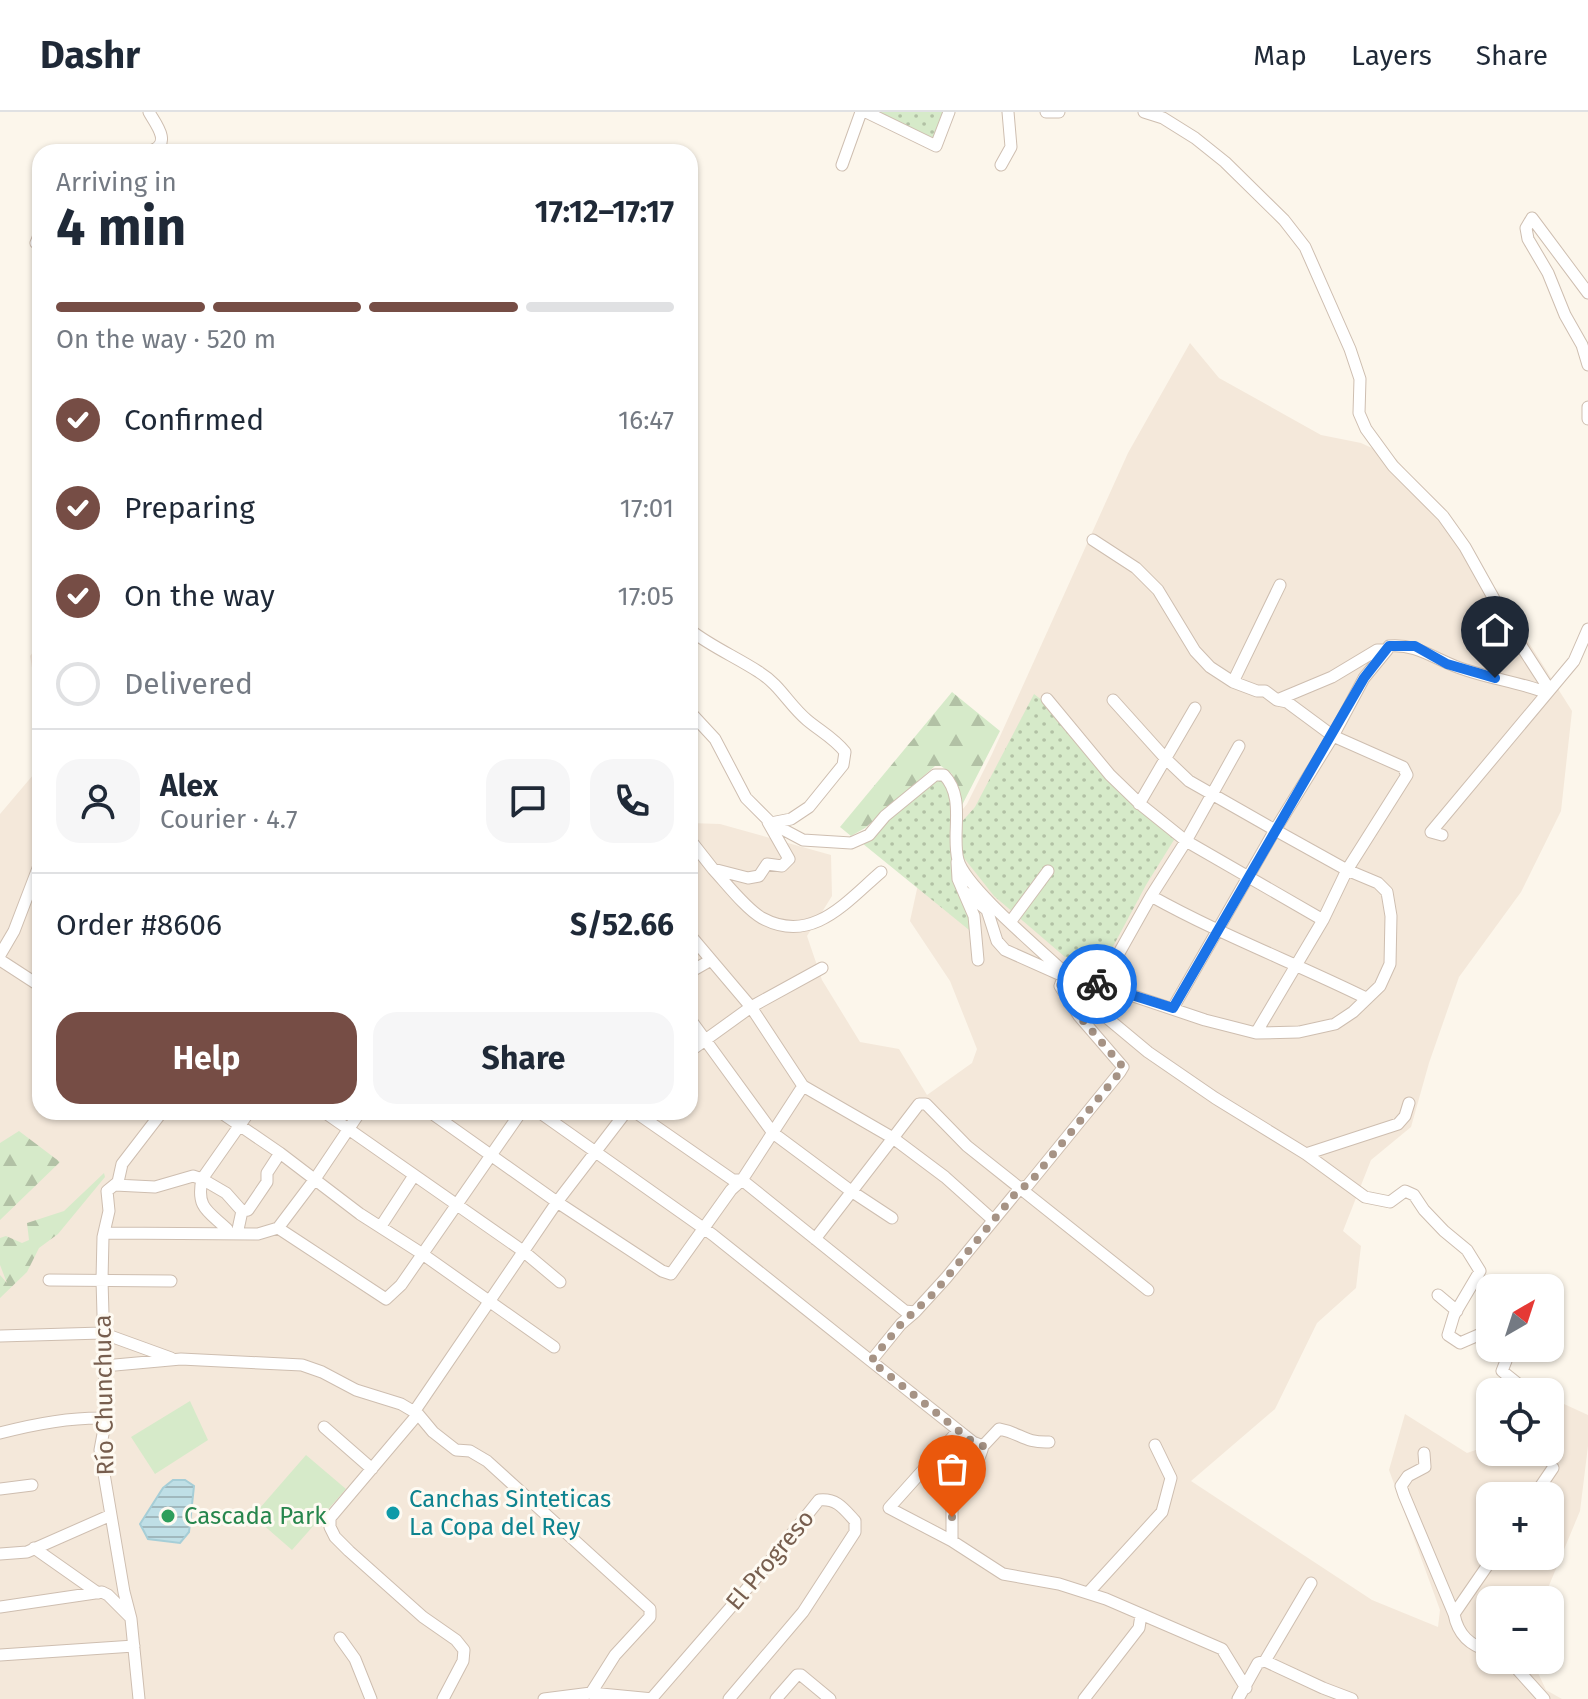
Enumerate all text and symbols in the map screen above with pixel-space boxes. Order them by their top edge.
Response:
text: Dashr [40,32,140,78]
text: Map [1253,39,1307,72]
text: Layers [1351,39,1432,72]
text: Share [1476,39,1548,72]
text: Arriving in [56,167,177,198]
text: 17:12–17:17 [535,194,674,230]
text: 4 min [56,196,186,259]
text: On the way · 520 m [56,324,276,355]
icon: check [56,398,100,442]
text: Confirmed [124,402,264,438]
text: 16:47 [618,405,674,436]
icon: check [56,486,100,530]
text: Preparing [124,490,255,526]
text: 17:01 [620,493,674,524]
icon: check [56,574,100,618]
text: On the way [124,578,275,614]
text: 17:05 [617,581,674,612]
pin [1461,596,1529,678]
icon: home [1473,608,1517,652]
text: Delivered [124,666,253,702]
button: person [56,759,140,843]
button: chat [486,759,570,843]
button: phone [590,759,674,843]
text: Alex [160,768,218,804]
text: Courier · 4.7 [160,804,298,835]
text: Order #8606 [56,907,222,943]
text: S/52.66 [570,907,674,943]
courier [1057,944,1137,1024]
icon: bike [1075,962,1119,1006]
button: Help [56,1012,357,1104]
button: Share [373,1012,674,1104]
north arrow [1476,1274,1564,1362]
map controls [1476,1274,1564,1674]
street label: Río Chunchuca [89,1314,119,1476]
button: locate [1476,1378,1564,1466]
pin [918,1435,986,1517]
icon: bag [930,1447,974,1491]
button: + [1476,1482,1564,1570]
place label: Canchas Sinteticas La Copa del Rey [409,1485,611,1541]
place label: Cascada Park [184,1502,327,1530]
marker: Canchas Sinteticas La Copa del Rey [384,1504,402,1522]
street label: El Progreso [720,1504,820,1616]
marker: Cascada Park [159,1507,177,1525]
button: − [1476,1586,1564,1674]

